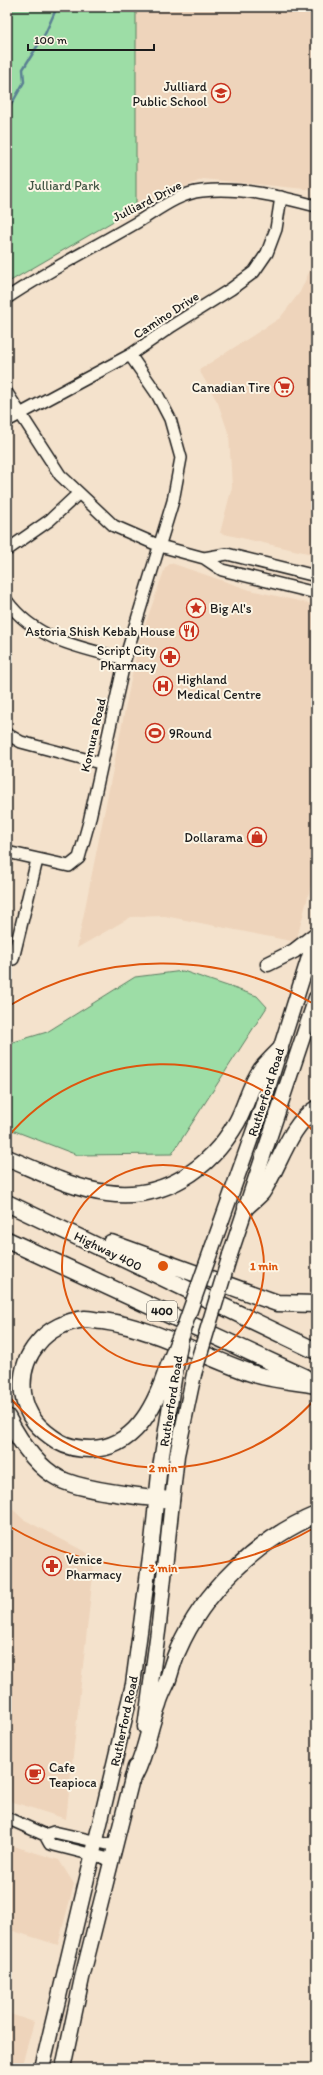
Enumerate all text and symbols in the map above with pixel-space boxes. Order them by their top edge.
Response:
scale bar [28,26,154,52]
text: 100 m [34,33,67,47]
place label: Julliard Public School [133,79,207,109]
school or university icon: Julliard Public School [210,82,232,104]
street label: Julliard Drive [110,177,184,225]
park label: Julliard Park [28,178,100,193]
street label: Camino Drive [130,288,202,342]
supermarket icon: Canadian Tire [273,376,295,398]
place label: Canadian Tire [192,380,270,395]
place icon: Big Al's [185,597,207,619]
place label: Big Al's [210,601,252,616]
restaurant icon: Astoria Shish Kebab House [178,620,200,642]
place label: Astoria Shish Kebab House [26,624,175,639]
place label: Script City Pharmacy [97,643,156,673]
pharmacy icon: Script City Pharmacy [159,646,181,668]
place label: Highland Medical Centre [177,672,261,702]
hospital icon: Highland Medical Centre [152,675,174,697]
street label: Komura Road [77,697,109,773]
sports icon: 9Round [144,722,166,744]
place label: 9Round [169,726,212,741]
shop icon: Dollarama [246,826,268,848]
place label: Dollarama [184,830,243,845]
street label: Rutherford Road [245,1046,287,1138]
street label: Highway 400 [72,1228,144,1274]
centre of rings [156,1259,170,1273]
text: 1 min [250,1259,279,1273]
road number: 400 [147,1301,177,1321]
street label: Rutherford Road [156,1354,186,1448]
text: 2 min [149,1461,178,1475]
place label: Venice Pharmacy [66,1552,122,1582]
pharmacy icon: Venice Pharmacy [41,1555,63,1577]
text: 3 min [149,1561,178,1575]
street label: Rutherford Road [107,1674,141,1768]
place label: Cafe Teapioca [49,1760,97,1790]
cafe icon: Cafe Teapioca [24,1763,46,1785]

